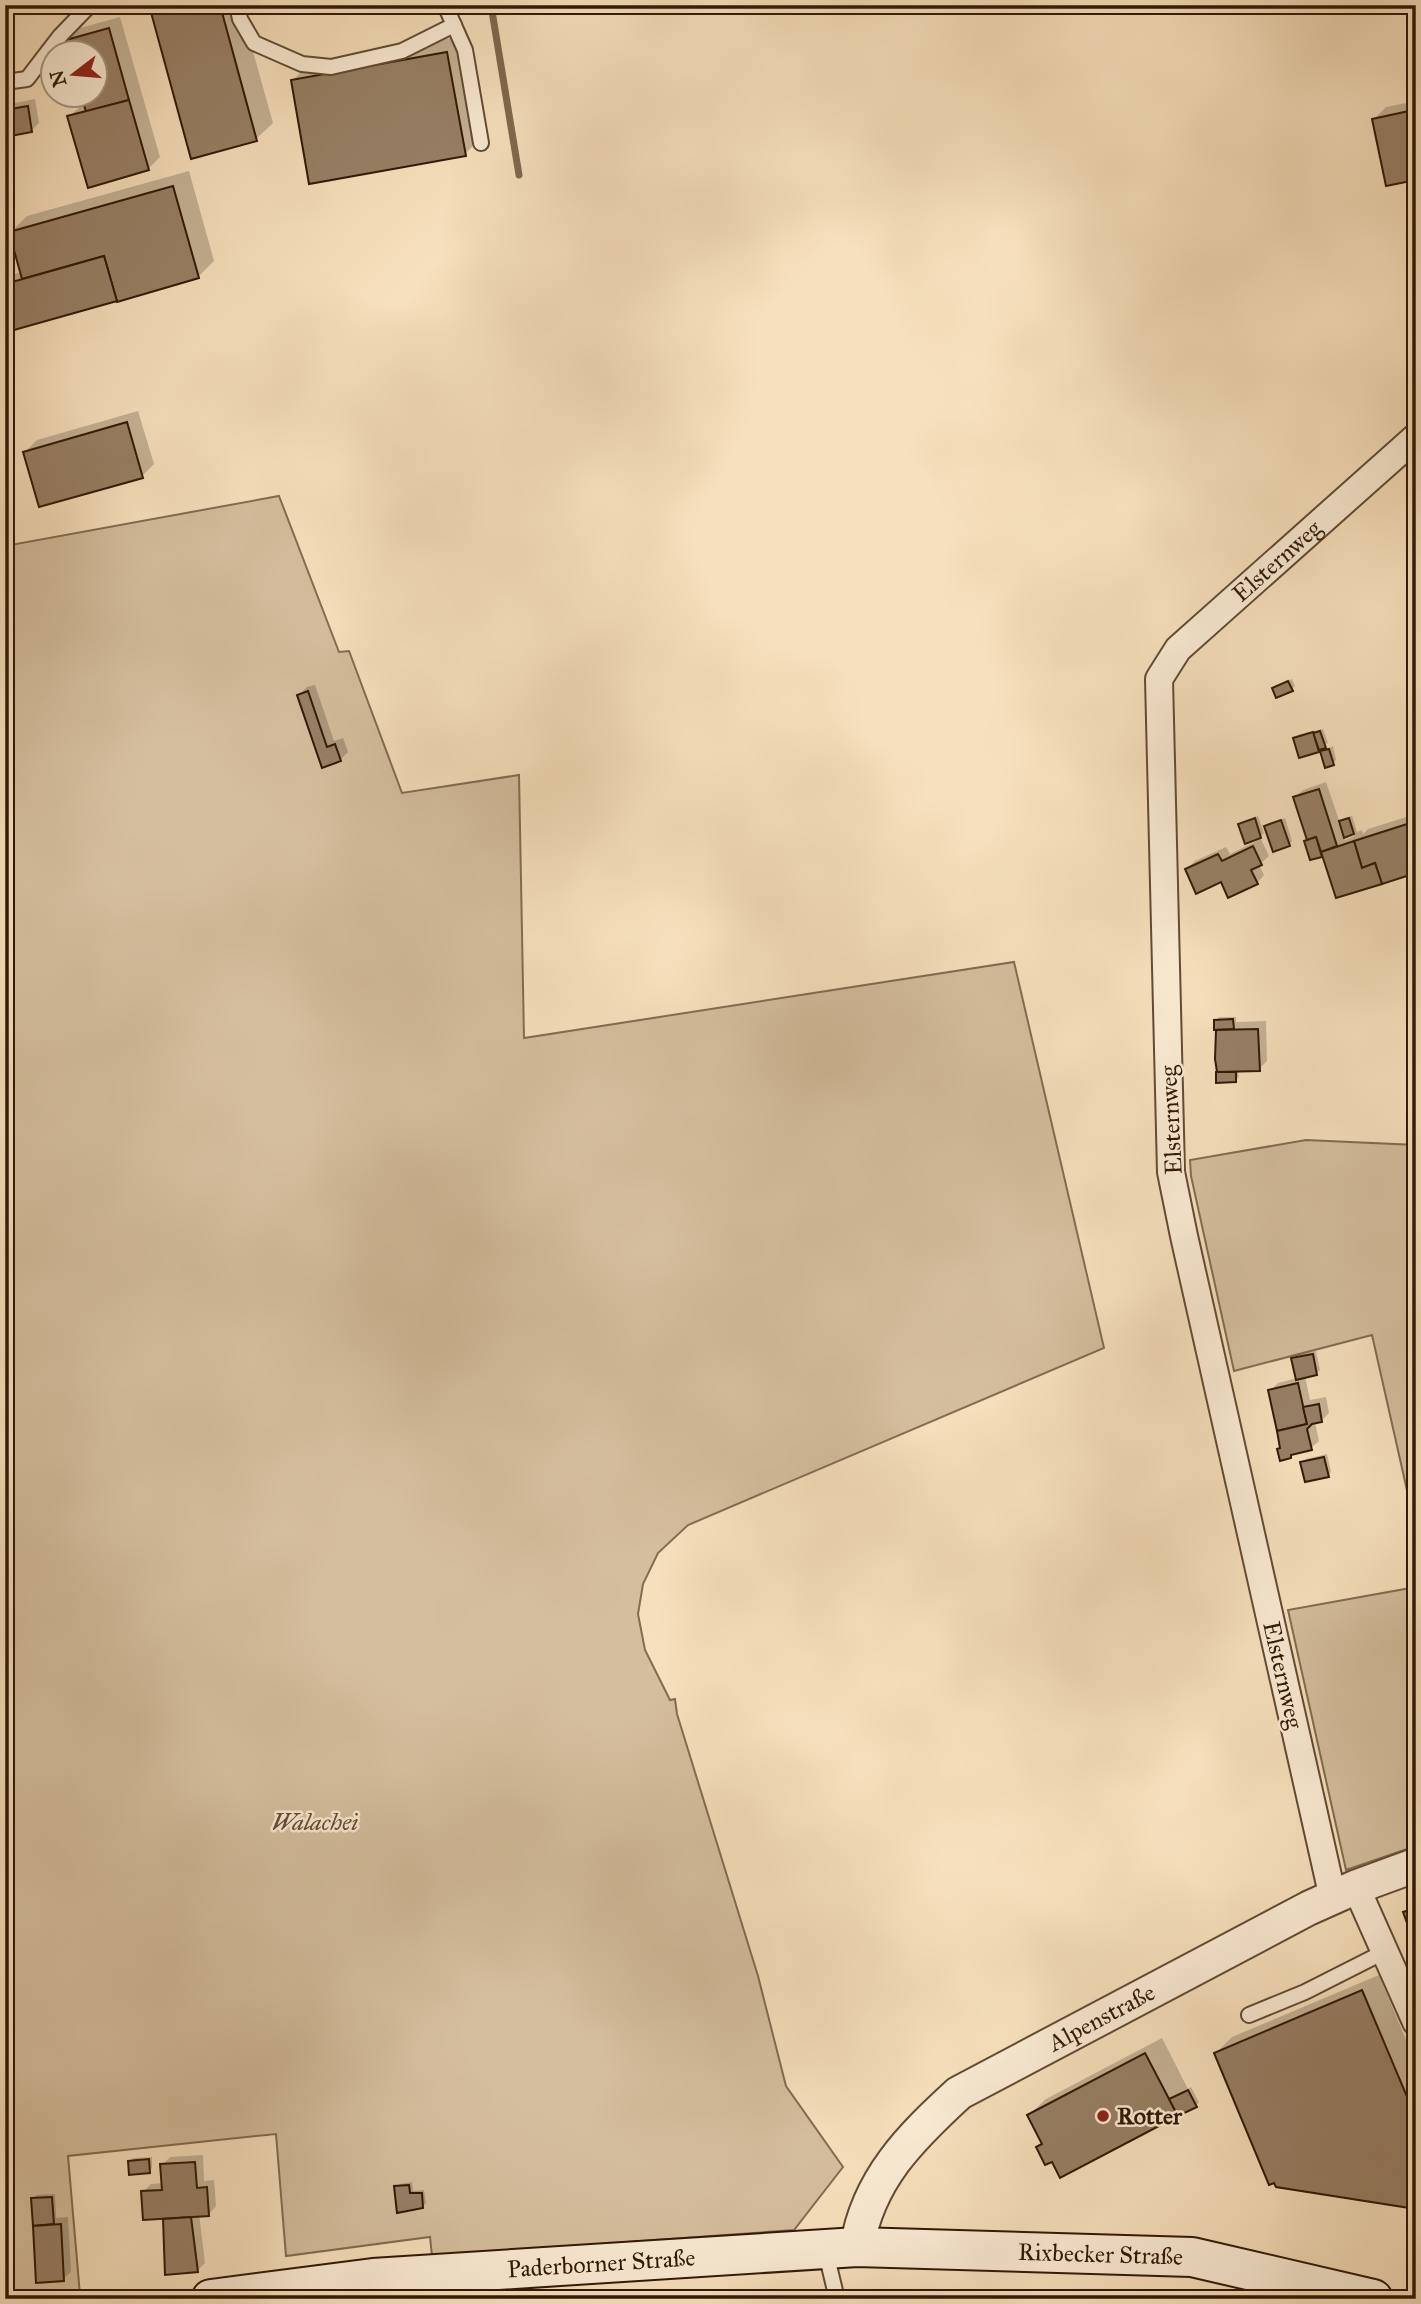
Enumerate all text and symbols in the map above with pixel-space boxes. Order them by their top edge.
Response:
north arrow [38,38,108,108]
text: N [45,68,71,89]
street label: Elsternweg [1226,513,1328,608]
street label: Elsternweg [1153,1064,1189,1175]
street label: Elsternweg [1256,1618,1310,1732]
park label: Walachei [272,1807,358,1837]
street label: Alpenstraße [1042,1977,1160,2059]
place label: Rotter [1117,2101,1183,2131]
marker: Rotter [1095,2108,1111,2124]
street label: Rixbecker Straße [1018,2237,1183,2272]
street label: Paderborner Straße [506,2242,696,2284]

